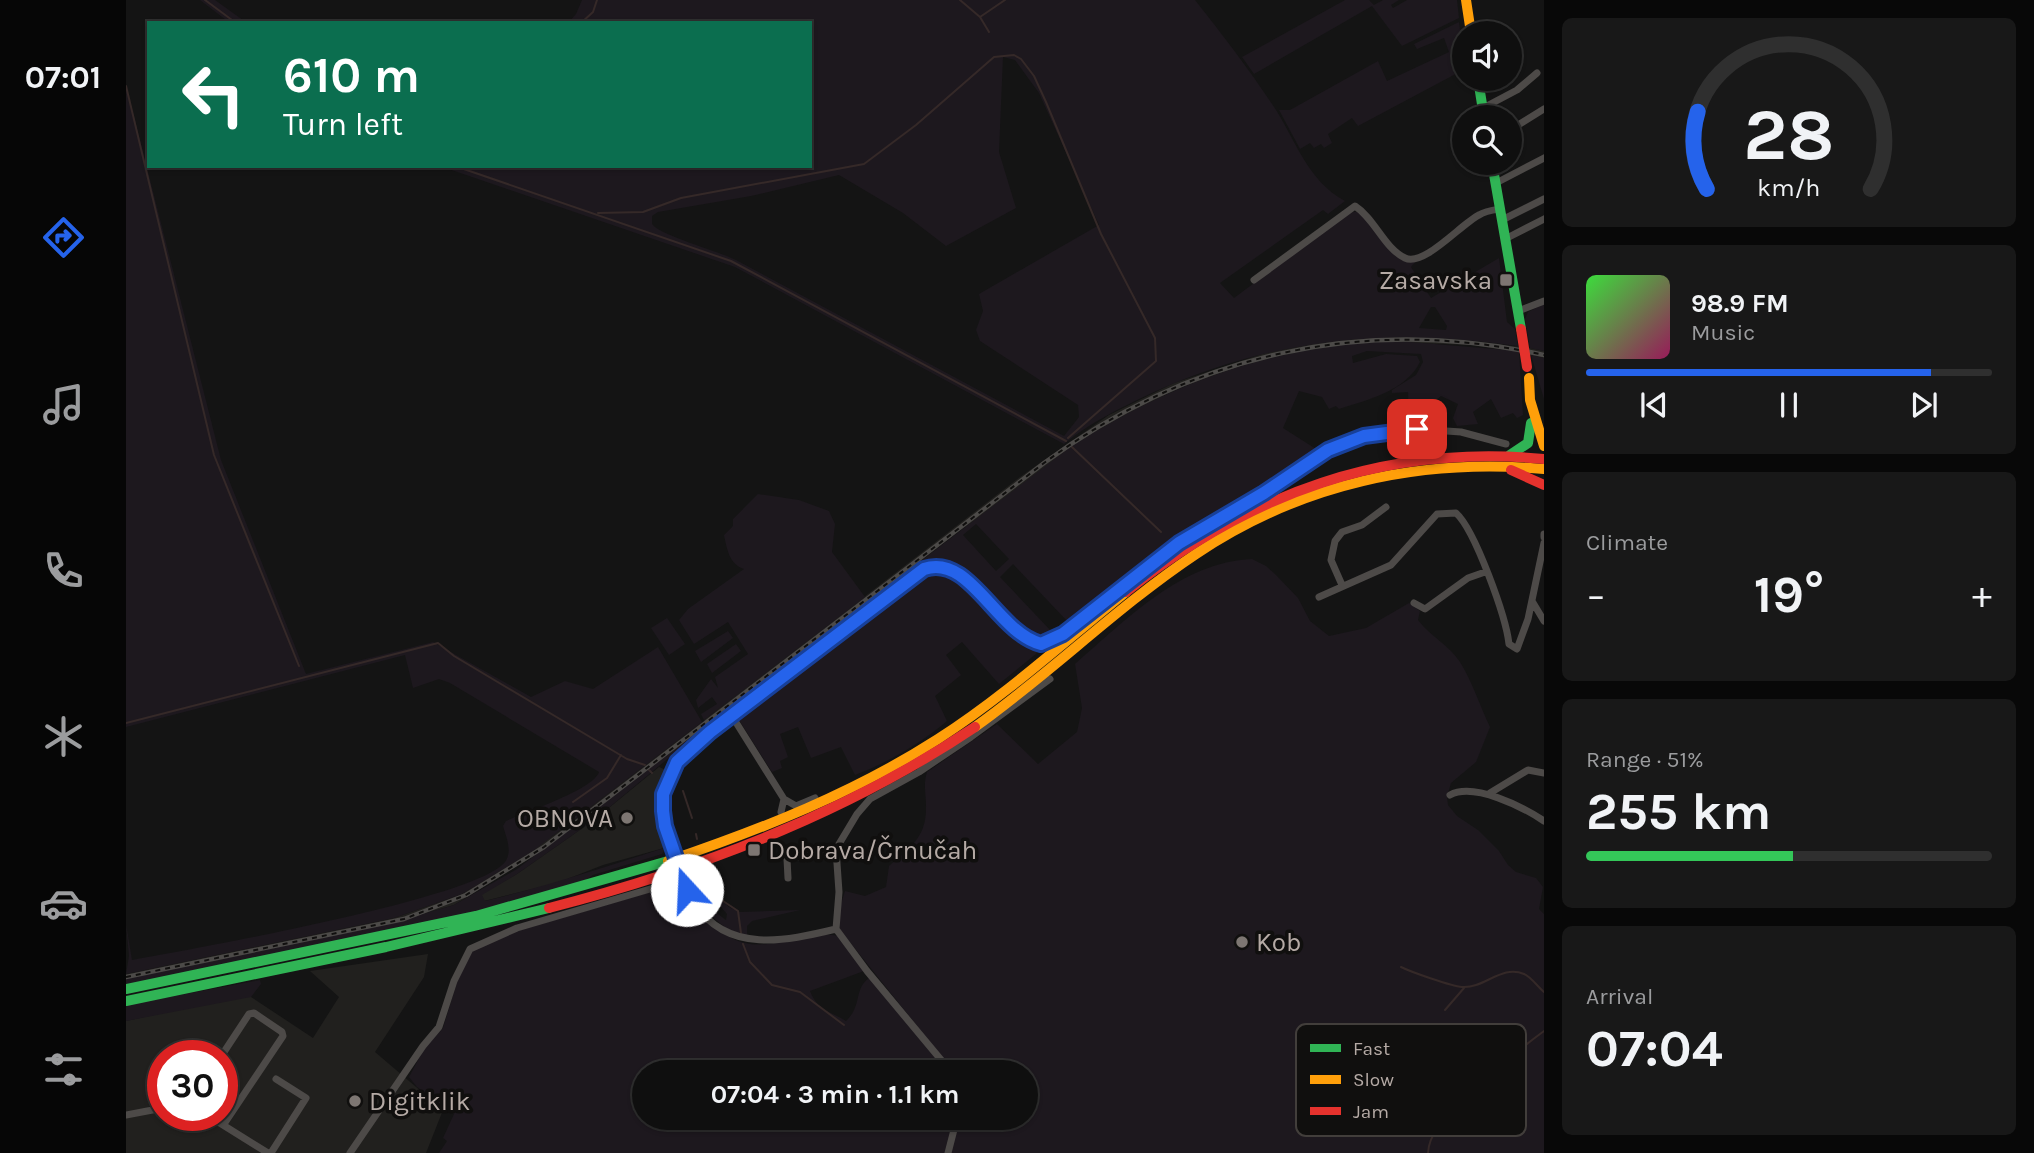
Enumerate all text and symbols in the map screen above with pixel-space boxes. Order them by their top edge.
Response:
map controls [1452,21,1522,175]
button: sound [1452,21,1522,91]
text: 610 m [283,47,420,104]
icon: left [168,49,259,140]
text: 07:01 [25,59,101,96]
text: 28 [1743,92,1835,177]
button: search [1452,105,1522,175]
text: Turn left [283,106,403,143]
text: km/h [1757,172,1821,201]
icon: directions [39,213,88,262]
place label: Zasavska [1379,265,1492,296]
marker: Zasavska [1498,272,1514,288]
text: 98.9 FM [1691,288,1789,319]
text: Music [1691,319,1755,346]
icon: music [39,380,88,429]
icon: previous [1635,386,1673,424]
icon: pause [1770,386,1808,424]
icon: next [1905,386,1943,424]
pin [1387,399,1447,459]
icon: arrive [1398,410,1436,448]
text: Climate [1586,529,1668,556]
icon: phone [39,546,88,595]
text: 19° [1754,564,1824,625]
text: − [1586,573,1606,618]
text: + [1972,573,1992,618]
icon: climate [39,712,88,761]
text: Range · 51% [1586,746,1704,773]
text: 255 km [1586,781,1771,842]
place label: OBNOVA [517,803,613,834]
marker: OBNOVA [619,810,635,826]
place label: Dobrava/Črnučah [768,834,977,866]
marker: Dobrava/Črnučah [746,842,762,858]
position arrow [650,853,724,927]
icon: car [39,879,88,928]
place label: Kob [1256,927,1301,958]
marker: Kob [1234,934,1250,950]
text: Arrival [1586,983,1653,1010]
text: 07:04 [1586,1018,1723,1079]
legend [1296,1024,1526,1136]
text: Fast [1353,1038,1390,1060]
speed limit sign: 30 [147,1040,238,1131]
icon: filters [39,1045,88,1094]
text: Slow [1353,1069,1394,1091]
text: 07:04 · 3 min · 1.1 km [711,1079,959,1110]
place label: Digitklik [369,1086,470,1117]
marker: Digitklik [347,1093,363,1109]
text: Jam [1353,1101,1389,1123]

